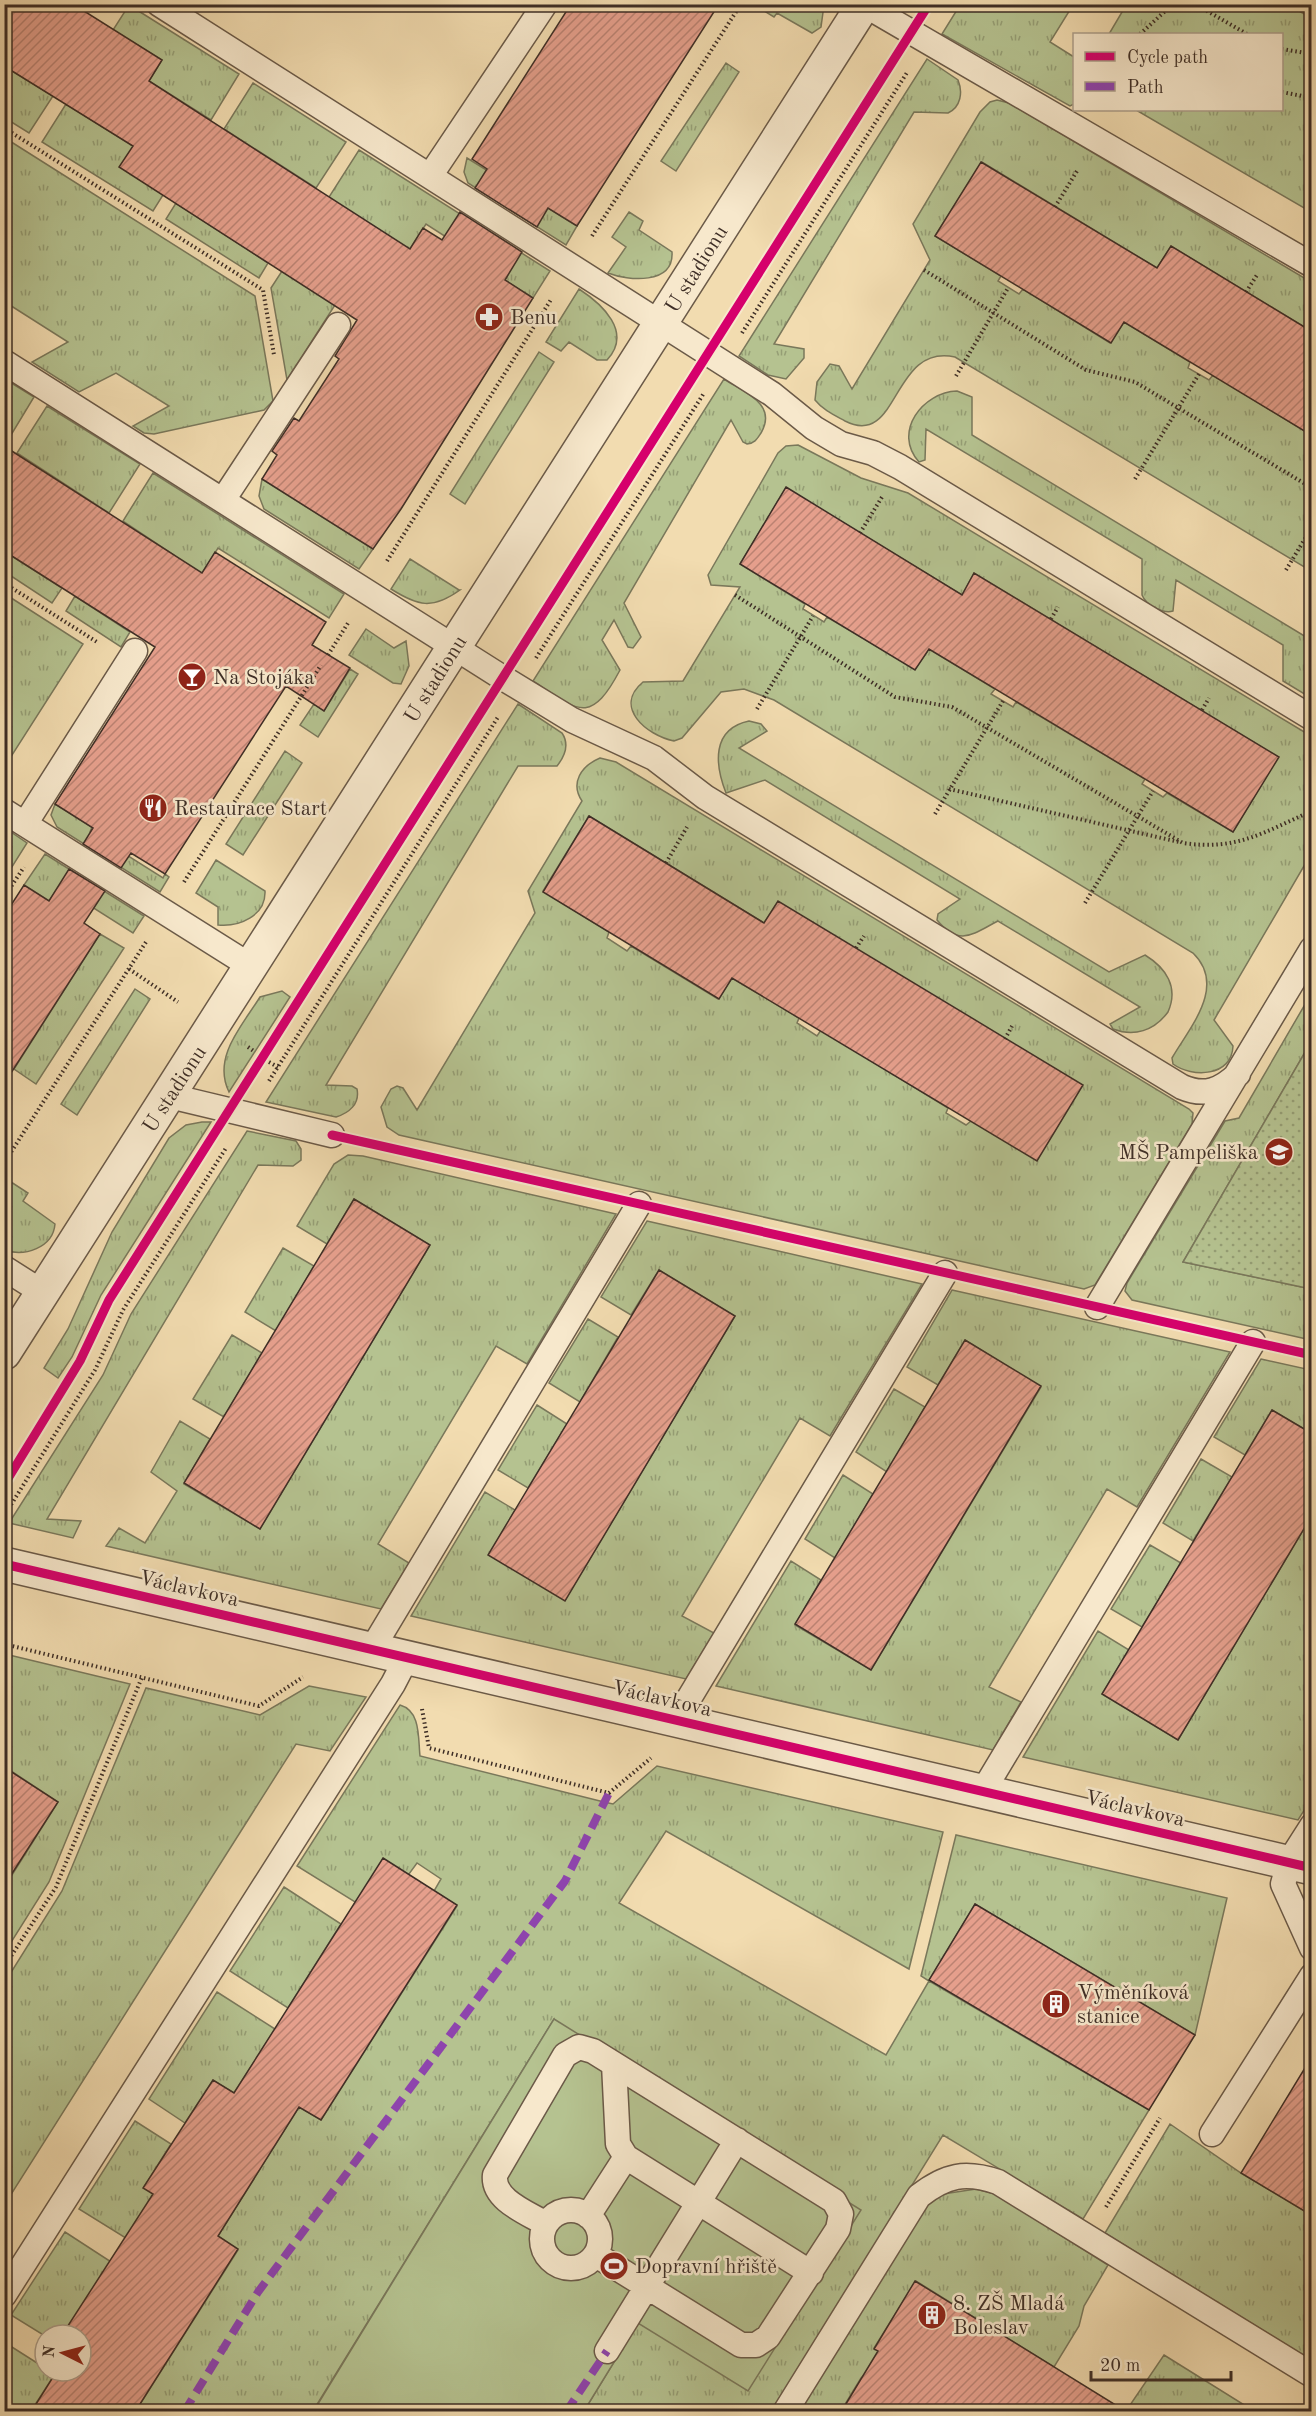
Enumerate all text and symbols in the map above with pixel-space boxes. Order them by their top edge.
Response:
legend [1073,33,1283,111]
text: Cycle path [1127,49,1208,67]
text: Path [1127,79,1164,97]
street label: U stadionu [662,222,732,317]
pharmacy icon: Benu [473,301,505,333]
place label: Benu [510,308,557,329]
street label: U stadionu [401,632,471,727]
bar icon: Na Stojáka [176,661,208,693]
place label: Na Stojáka [213,668,315,689]
restaurant icon: Restaurace Start [137,792,169,824]
place label: Restaurace Start [174,799,327,820]
street label: U stadionu [140,1043,211,1137]
school or university icon: MŠ Pampeliška [1263,1136,1295,1168]
place label: MŠ Pampeliška [1119,1139,1258,1164]
street label: Václavkova [137,1568,241,1611]
street label: Václavkova [610,1678,714,1721]
street label: Václavkova [1083,1788,1187,1831]
place label: Výměníková stanice [1077,1983,1189,2028]
building icon: Výměníková stanice [1040,1988,1072,2020]
sports icon: Dopravní hřiště [598,2250,630,2282]
place label: Dopravní hřiště [635,2257,777,2278]
place label: 8. ZŠ Mladá Boleslav [953,2290,1065,2339]
building icon: 8. ZŠ Mladá Boleslav [916,2299,948,2331]
north arrow [33,2323,93,2383]
text: N [41,2344,59,2359]
scale bar [1091,2344,1230,2382]
text: 20 m [1100,2357,1140,2375]

